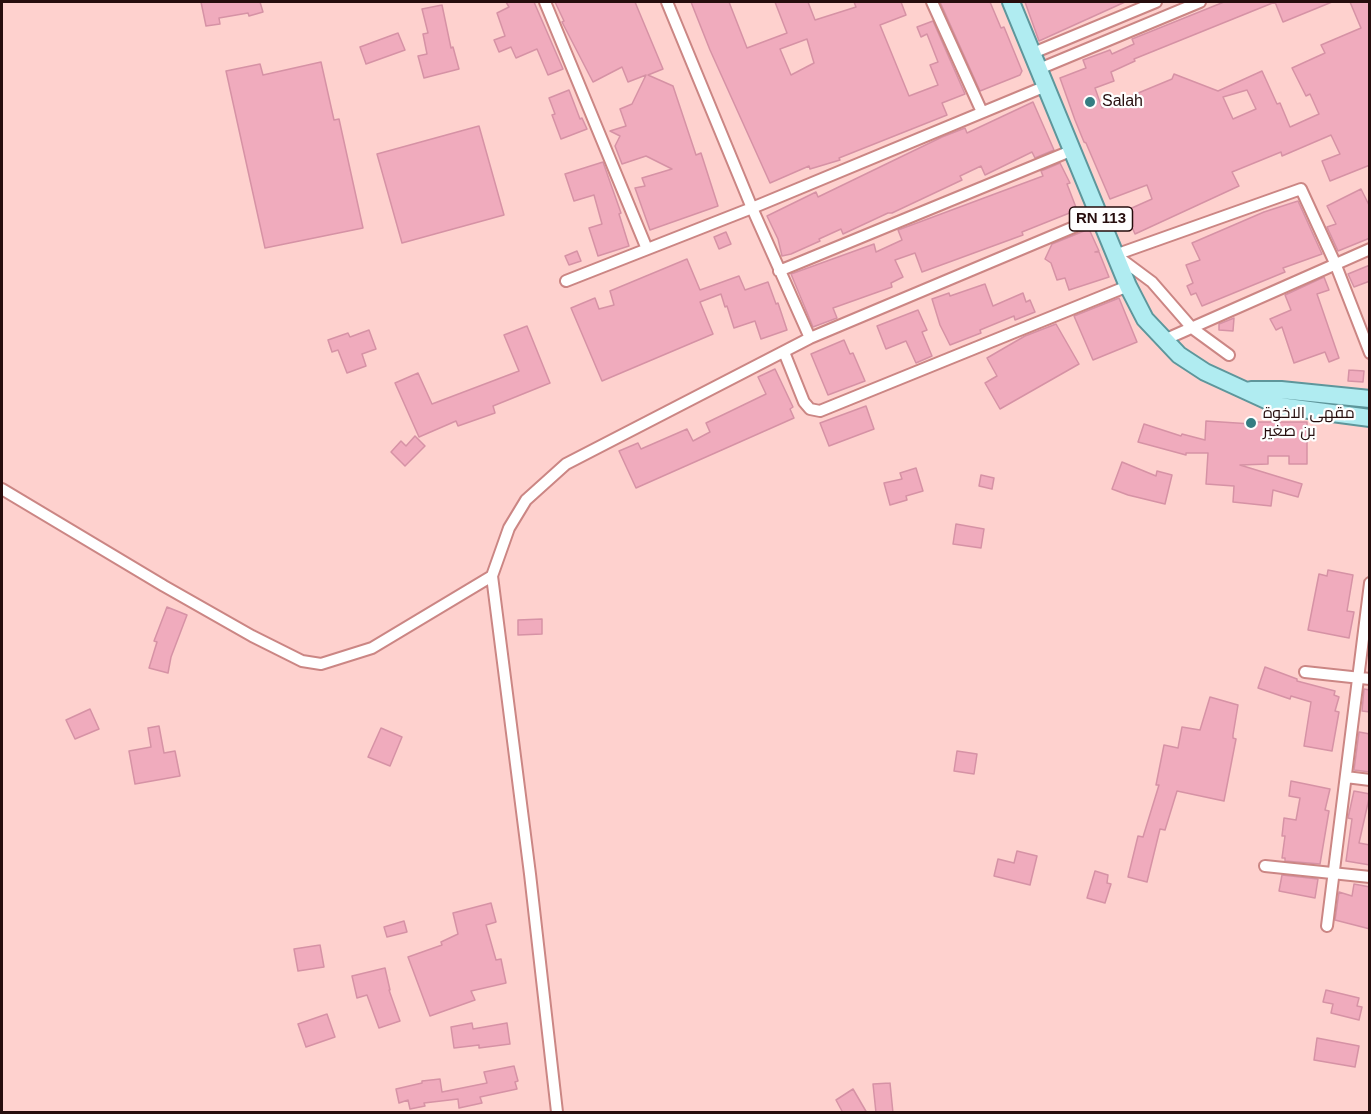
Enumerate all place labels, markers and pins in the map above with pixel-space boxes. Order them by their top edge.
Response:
place label: Salah [1102,92,1143,112]
marker: Salah [1083,95,1097,109]
place label: مقهی الاخوة بن صغير [1263,404,1355,442]
marker: مقهی الاخوة بن صغير [1244,416,1258,430]

